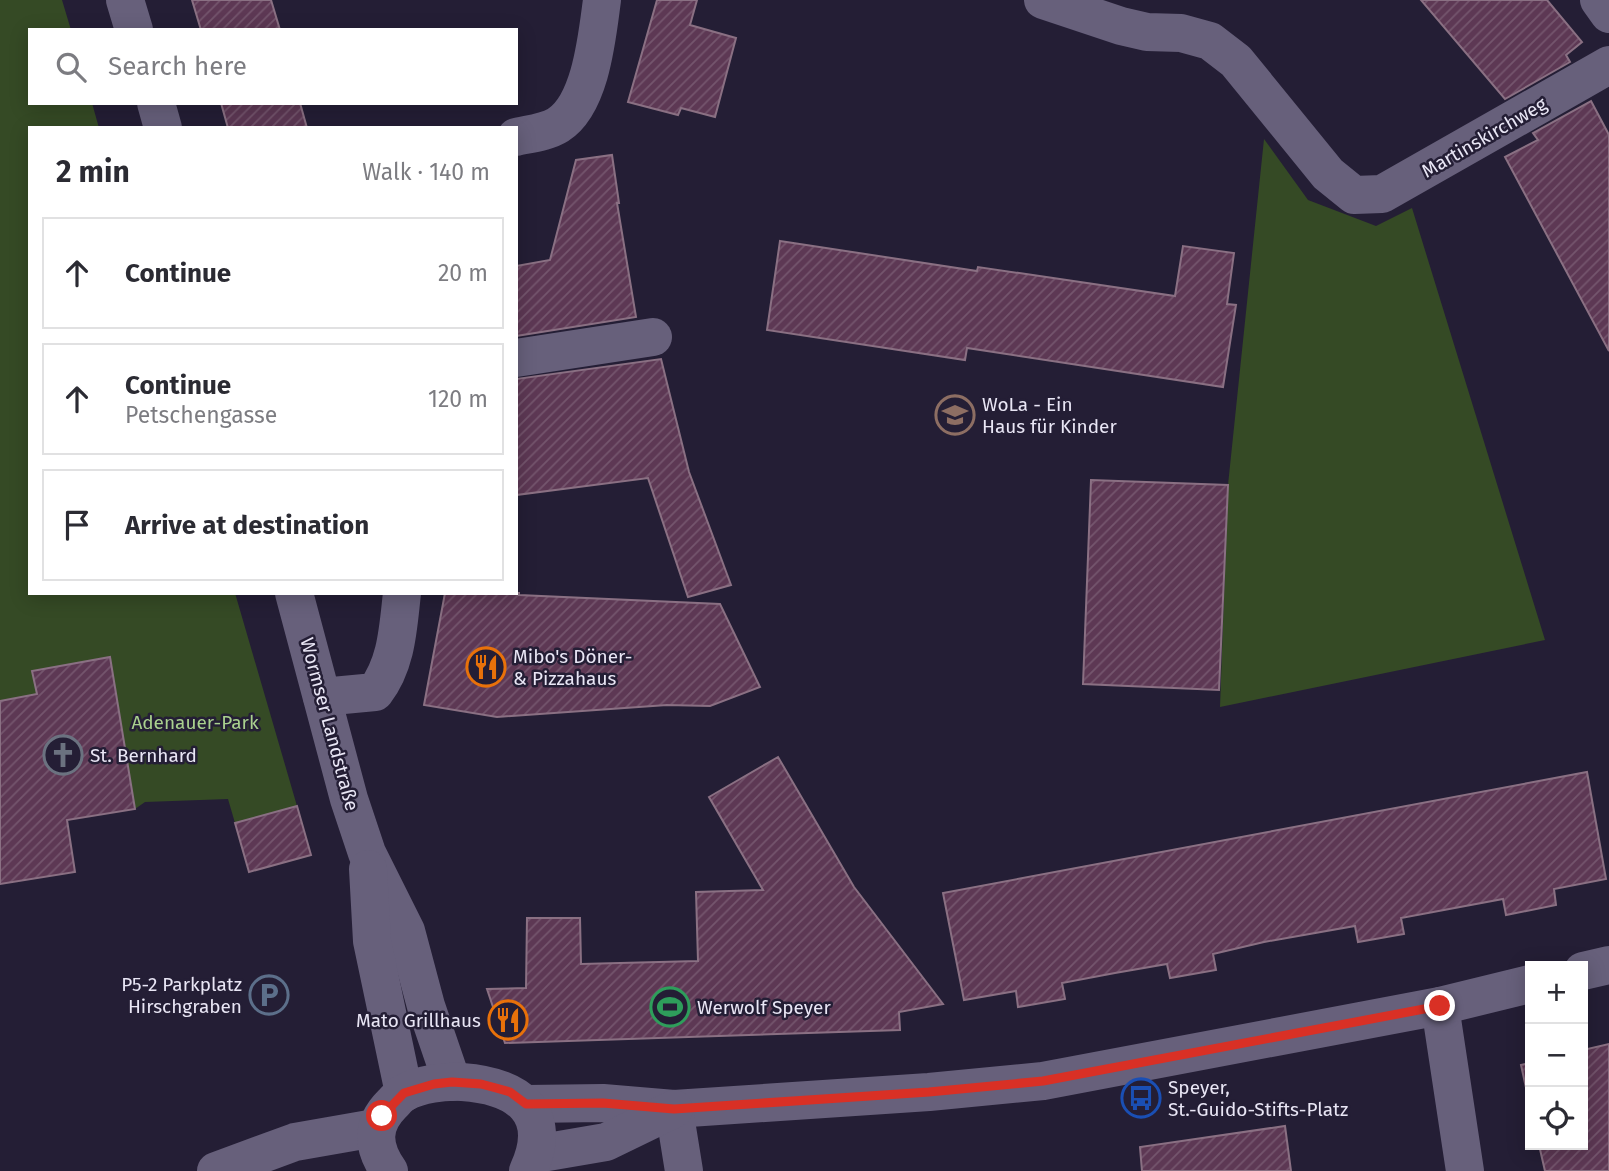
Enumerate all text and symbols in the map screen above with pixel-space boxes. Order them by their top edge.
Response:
search box [28,28,518,105]
icon: search [52,48,90,86]
text: Search here [108,51,247,82]
street label: Martinskirchweg [1418,92,1551,183]
text: 2 min [56,154,130,190]
text: Walk · 140 m [362,158,490,186]
icon: ahead [58,254,96,292]
text: Continue [125,258,231,289]
text: 20 m [438,259,488,287]
text: Continue [125,370,231,401]
icon: ahead [58,380,96,418]
text: 120 m [428,385,488,413]
place label: WoLa - Ein Haus für Kinder [982,393,1117,438]
school or university icon: WoLa - Ein Haus für Kinder [934,394,976,436]
text: Petschengasse [125,401,277,429]
icon: arrive [58,506,96,544]
text: Arrive at destination [125,510,369,541]
street label: Wormser Landstraße [295,635,364,813]
place label: Mibo's Döner- & Pizzahaus [513,645,632,690]
restaurant icon: Mibo's Döner- & Pizzahaus [465,646,507,688]
park label: Adenauer-Park [131,711,259,734]
church icon: St. Bernhard [42,734,84,776]
place label: St. Bernhard [90,744,197,767]
map controls [1525,961,1588,1150]
button: + [1525,961,1588,1024]
place label: P5-2 Parkplatz Hirschgraben [121,973,242,1018]
parking icon: P5-2 Parkplatz Hirschgraben [248,974,290,1016]
sports icon: Werwolf Speyer [649,986,691,1028]
route end [1424,990,1455,1021]
place label: Werwolf Speyer [697,996,831,1019]
restaurant icon: Mato Grillhaus [487,999,529,1041]
place label: Mato Grillhaus [356,1009,481,1032]
button: − [1525,1024,1588,1087]
place label: Speyer, St.-Guido-Stifts-Platz [1168,1076,1348,1121]
bus stop icon: Speyer, St.-Guido-Stifts-Platz [1120,1077,1162,1119]
button: locate [1525,1087,1588,1150]
route start [366,1100,397,1131]

